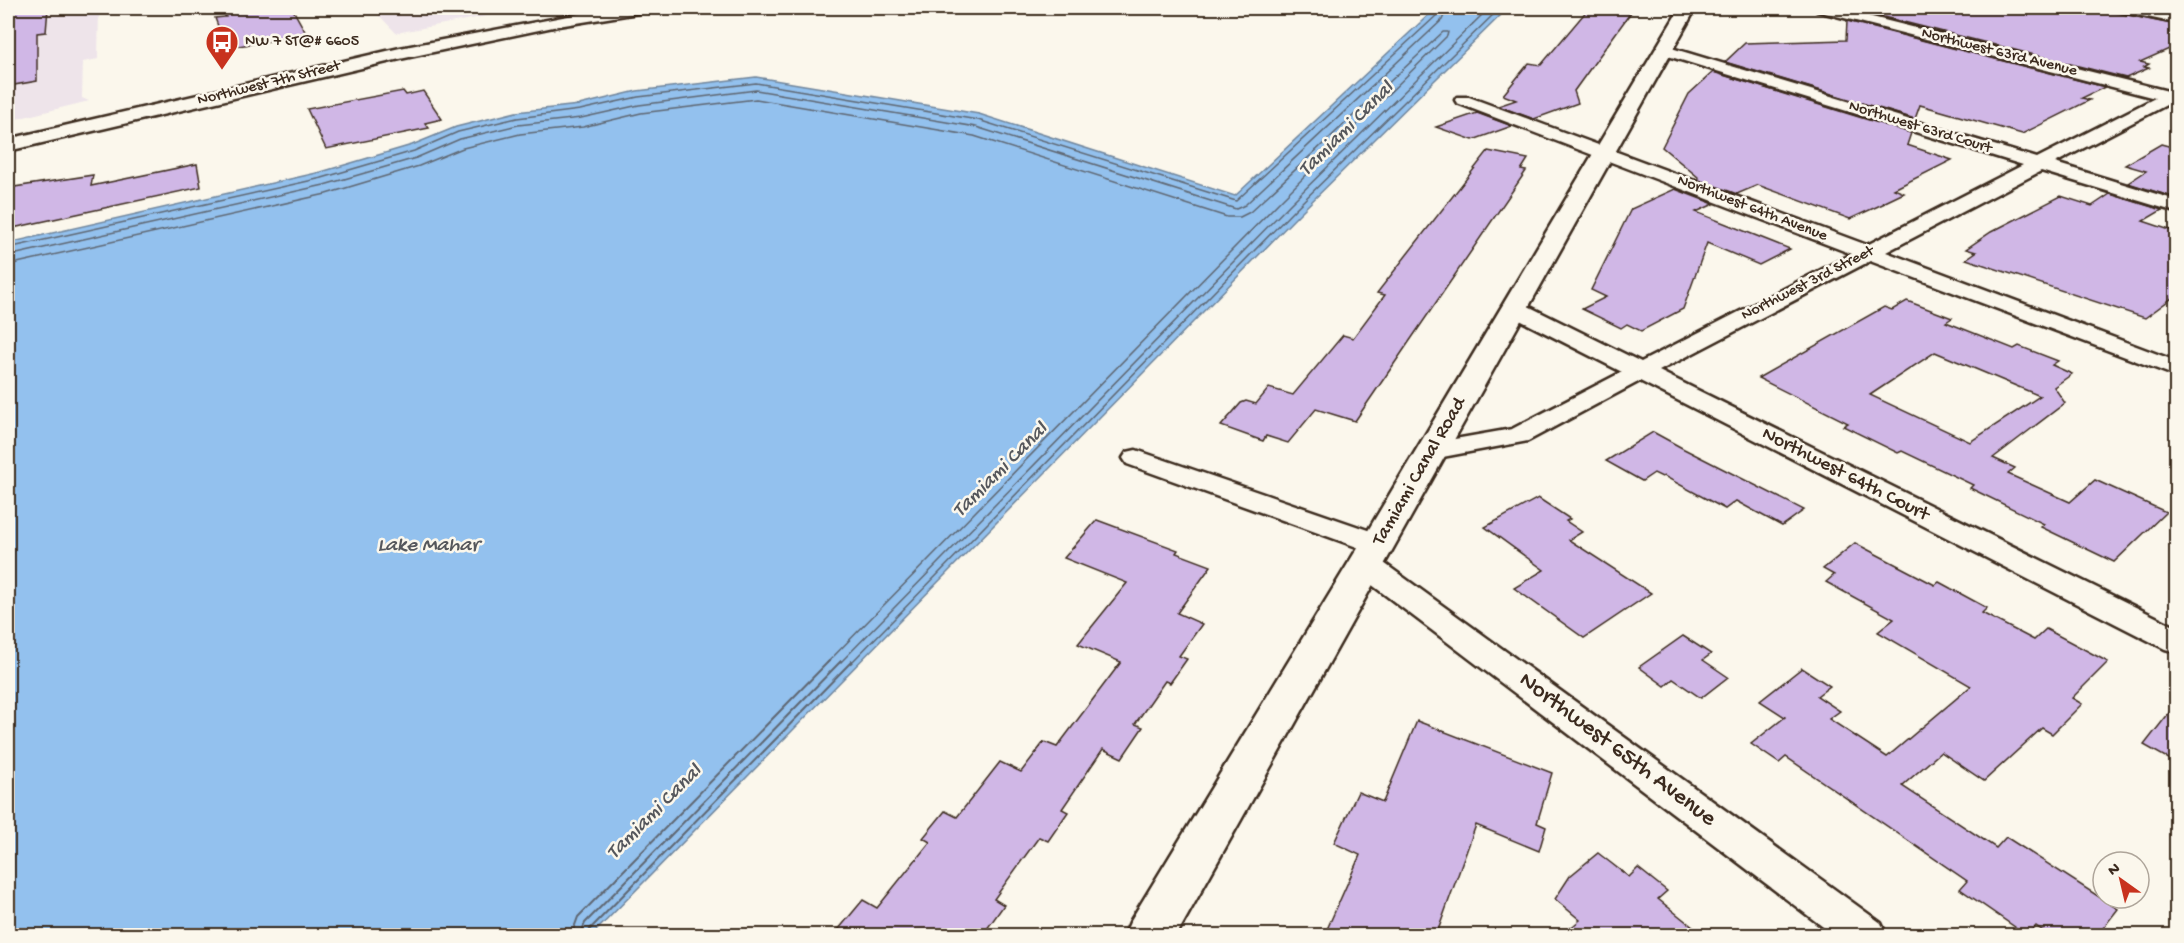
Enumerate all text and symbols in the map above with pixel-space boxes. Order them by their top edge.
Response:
bus stop icon: NW 7 ST@# 6605 [204,24,240,71]
street label: Northwest 63rd Avenue [1919,24,2080,82]
place label: NW 7 ST@# 6605 [245,33,359,52]
street label: Northwest 7th Street [196,57,344,111]
water label: Tamiami Canal [1294,76,1401,183]
street label: Northwest 63rd Court [1846,97,1995,159]
street label: Northwest 64th Avenue [1674,172,1830,247]
street label: Northwest 3rd Street [1739,242,1879,326]
street label: Tamiami Canal Road [1368,392,1473,551]
water label: Tamiami Canal [948,417,1055,524]
street label: Northwest 64th Court [1758,423,1934,528]
water label: Lake Mahar [377,534,483,559]
street label: Northwest 65th Avenue [1512,666,1722,834]
water label: Tamiami Canal [602,759,709,866]
north arrow [2091,850,2151,910]
text: N [2105,859,2125,881]

